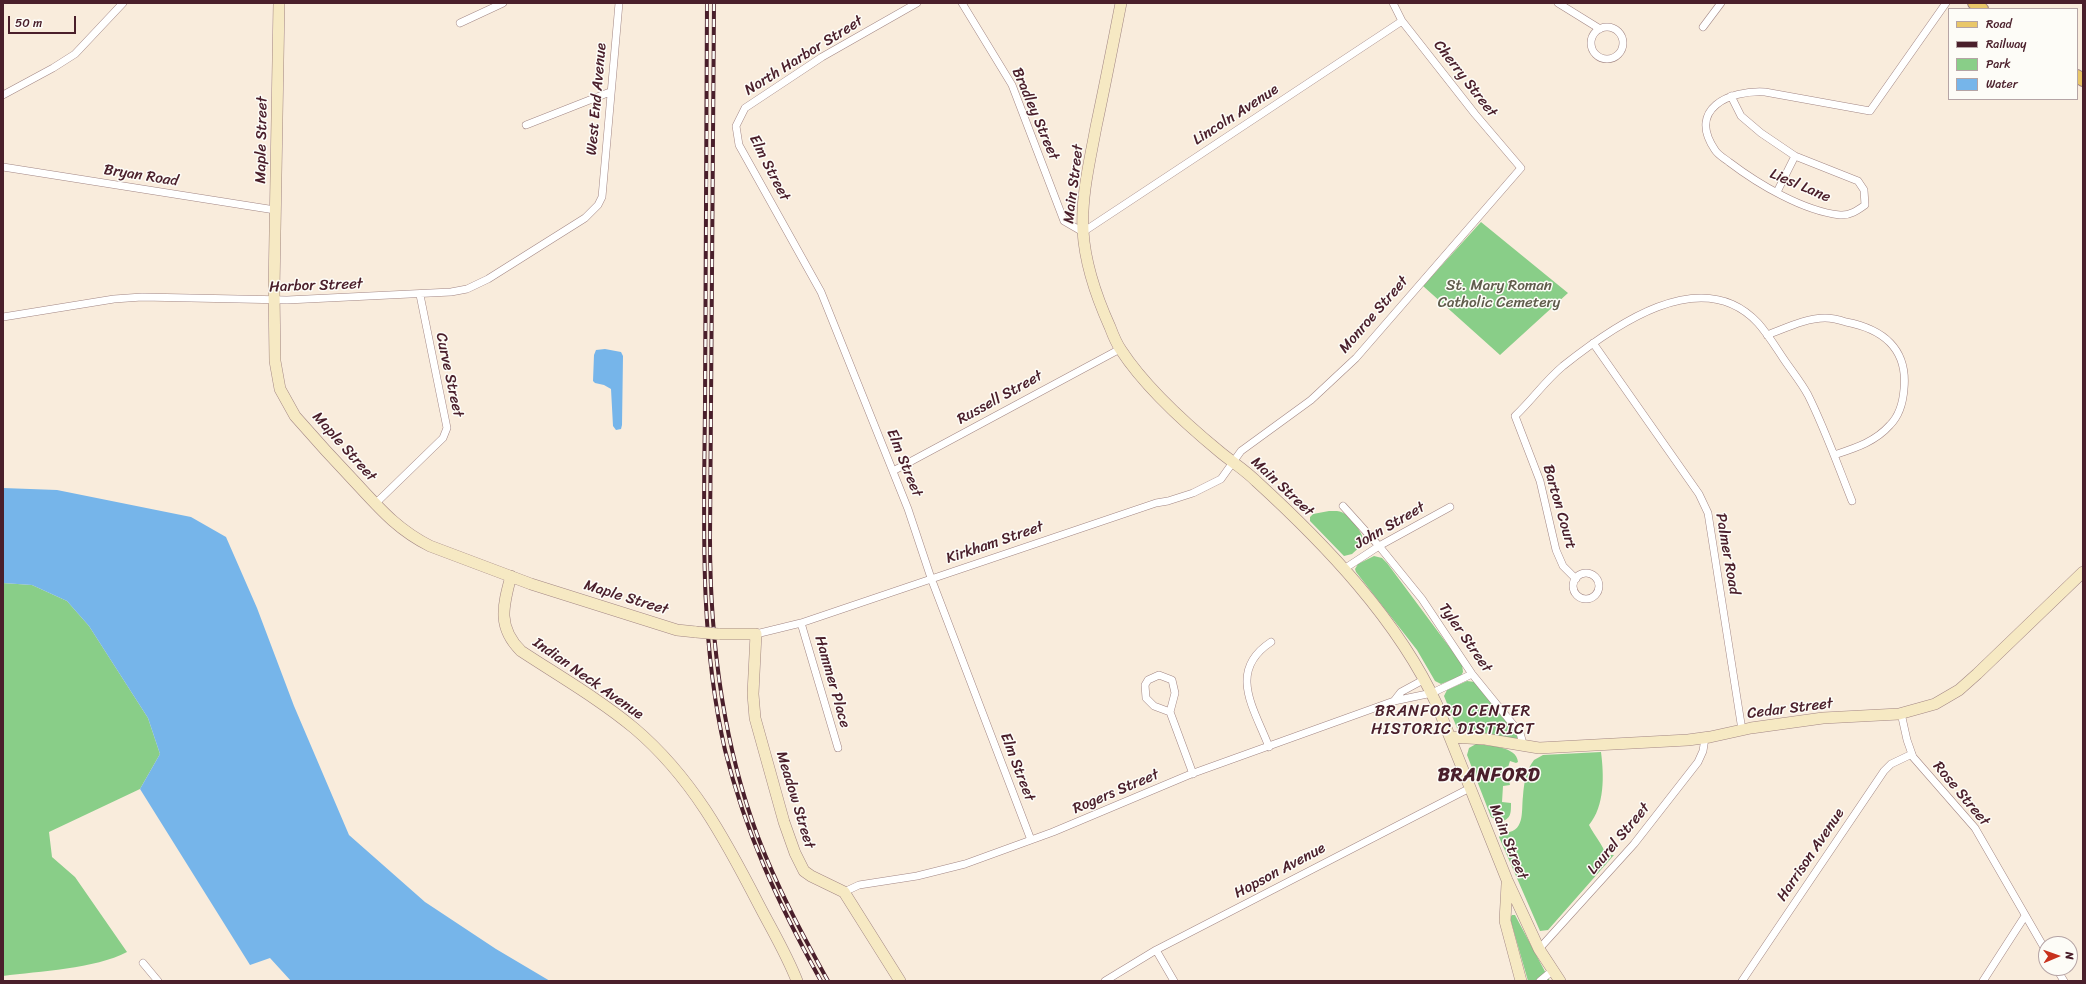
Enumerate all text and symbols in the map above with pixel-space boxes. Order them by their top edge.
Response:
scale bar [10,8,78,34]
legend [1948,8,2078,100]
text: 50 m [15,12,42,34]
street label: North Harbor Street [742,12,866,100]
text: Road [1986,13,2012,35]
text: Railway [1986,33,2027,55]
street label: Cherry Street [1429,37,1501,121]
street label: West End Avenue [583,42,611,156]
text: Park [1986,53,2011,75]
street label: Bradley Street [1008,65,1062,163]
text: Water [1986,73,2018,95]
street label: Lincoln Avenue [1190,81,1282,149]
street label: Maple Street [252,96,272,184]
street label: Elm Street [745,132,793,204]
street label: Main Street [1060,143,1088,225]
street label: Bryan Road [102,161,180,191]
street label: Liesl Lane [1767,165,1833,207]
street label: Monroe Street [1336,273,1412,357]
street label: Harbor Street [269,275,363,297]
park label: St. Mary Roman Catholic Cemetery [1438,277,1560,312]
street label: Curve Street [431,331,467,419]
street label: Russell Street [954,367,1046,429]
street label: Maple Street [308,409,380,485]
street label: Elm Street [882,426,926,500]
street label: Main Street [1247,453,1317,521]
street label: Barton Court [1538,463,1580,551]
street label: John Street [1352,499,1428,553]
street label: Palmer Road [1711,512,1743,596]
street label: Kirkham Street [944,518,1046,568]
street label: Maple Street [582,577,670,619]
street label: Tyler Street [1435,600,1495,676]
street label: Indian Neck Avenue [529,634,647,724]
street label: Hammer Place [810,634,854,730]
street label: Cedar Street [1746,695,1834,723]
district label: BRANFORD CENTER HISTORIC DISTRICT [1374,702,1532,740]
street label: Elm Street [996,730,1038,804]
street label: Meadow Street [772,749,818,851]
street label: Rose Street [1929,758,1993,830]
district label: BRANFORD [1438,765,1540,787]
street label: Rogers Street [1070,766,1162,818]
street label: Laurel Street [1584,800,1654,878]
street label: Main Street [1485,802,1531,882]
street label: Harrison Avenue [1773,805,1849,905]
street label: Hopson Avenue [1231,839,1329,903]
north arrow [2038,936,2078,976]
text: N [2060,951,2079,960]

